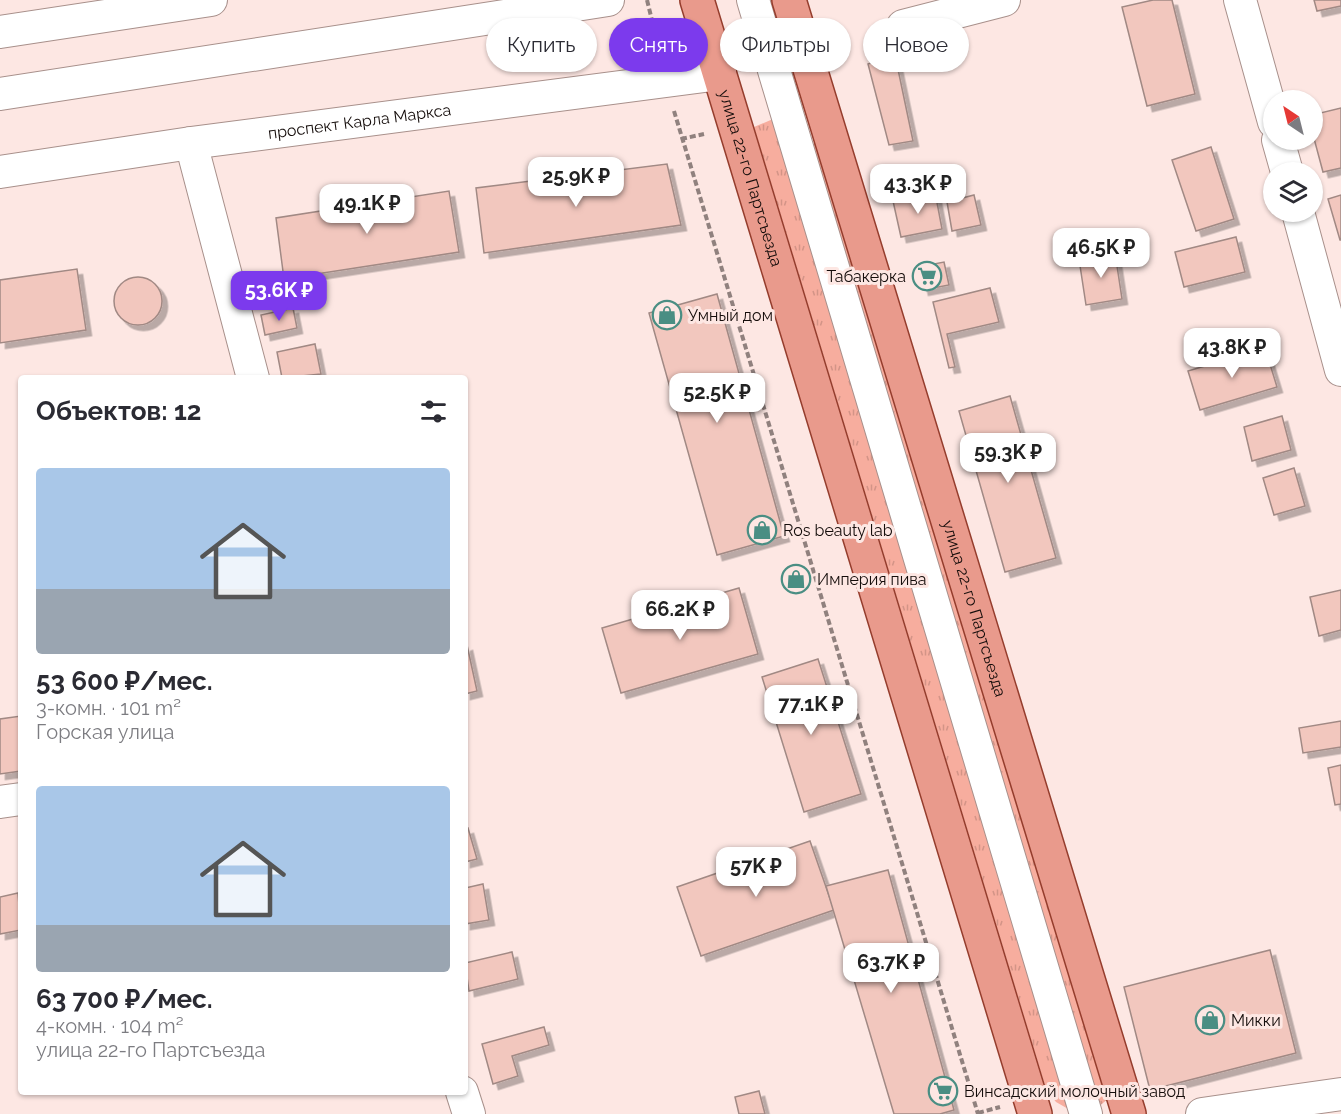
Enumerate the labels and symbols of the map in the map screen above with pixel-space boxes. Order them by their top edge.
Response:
street label: улица 22-го Партсъезда [715,87,787,269]
north arrow [1263,90,1323,150]
street label: проспект Карла Маркса [267,100,452,142]
pin: 25.9K ₽ [521,157,631,208]
pin: 43.3K ₽ [863,164,973,215]
pin: 49.1K ₽ [312,184,422,235]
pin: 46.5K ₽ [1046,228,1156,279]
supermarket icon: Табакерка [911,260,943,292]
place label: Табакерка [827,267,906,286]
pin: 53.6K ₽ [224,271,334,322]
shop icon: Умный дом [651,299,683,331]
place label: Умный дом [688,306,773,325]
pin: 43.8K ₽ [1177,328,1287,379]
pin: 52.5K ₽ [662,373,772,424]
pin: 59.3K ₽ [953,433,1063,484]
shop icon: Ros beauty lab [746,514,778,546]
street label: улица 22-го Партсъезда [939,518,1011,699]
place label: Ros beauty lab [783,521,893,540]
shop icon: Империя пива [780,563,812,595]
place label: Империя пива [817,570,926,589]
pin: 66.2K ₽ [625,590,735,641]
pin: 77.1K ₽ [756,685,866,736]
pin: 57K ₽ [714,847,798,898]
pin: 63.7K ₽ [836,943,946,994]
shop icon: Микки [1194,1004,1226,1036]
place label: Микки [1231,1011,1281,1030]
supermarket icon: Винсадский молочный завод [927,1075,959,1107]
place label: Винсадский молочный завод [964,1082,1185,1101]

